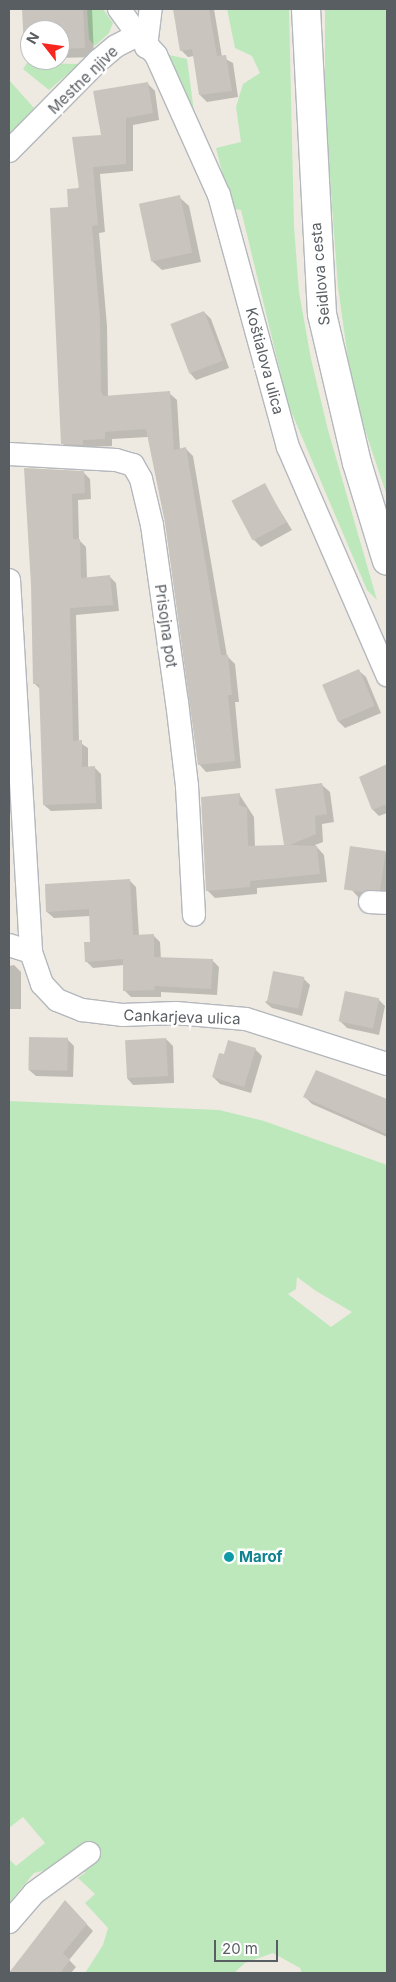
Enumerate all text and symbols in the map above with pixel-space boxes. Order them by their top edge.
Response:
north arrow [20,20,70,70]
text: N [22,29,42,47]
street label: Mestne njive [44,42,122,118]
street label: Seidlova cesta [307,222,333,326]
street label: Koštialova ulica [242,306,288,416]
street label: Prisojna pot [151,583,181,669]
street label: Cankarjeva ulica [123,1006,241,1028]
place label: Marof [239,1548,283,1566]
marker: Marof [223,1551,235,1563]
scale bar [216,1930,280,1962]
text: 20 m [222,1939,258,1958]

